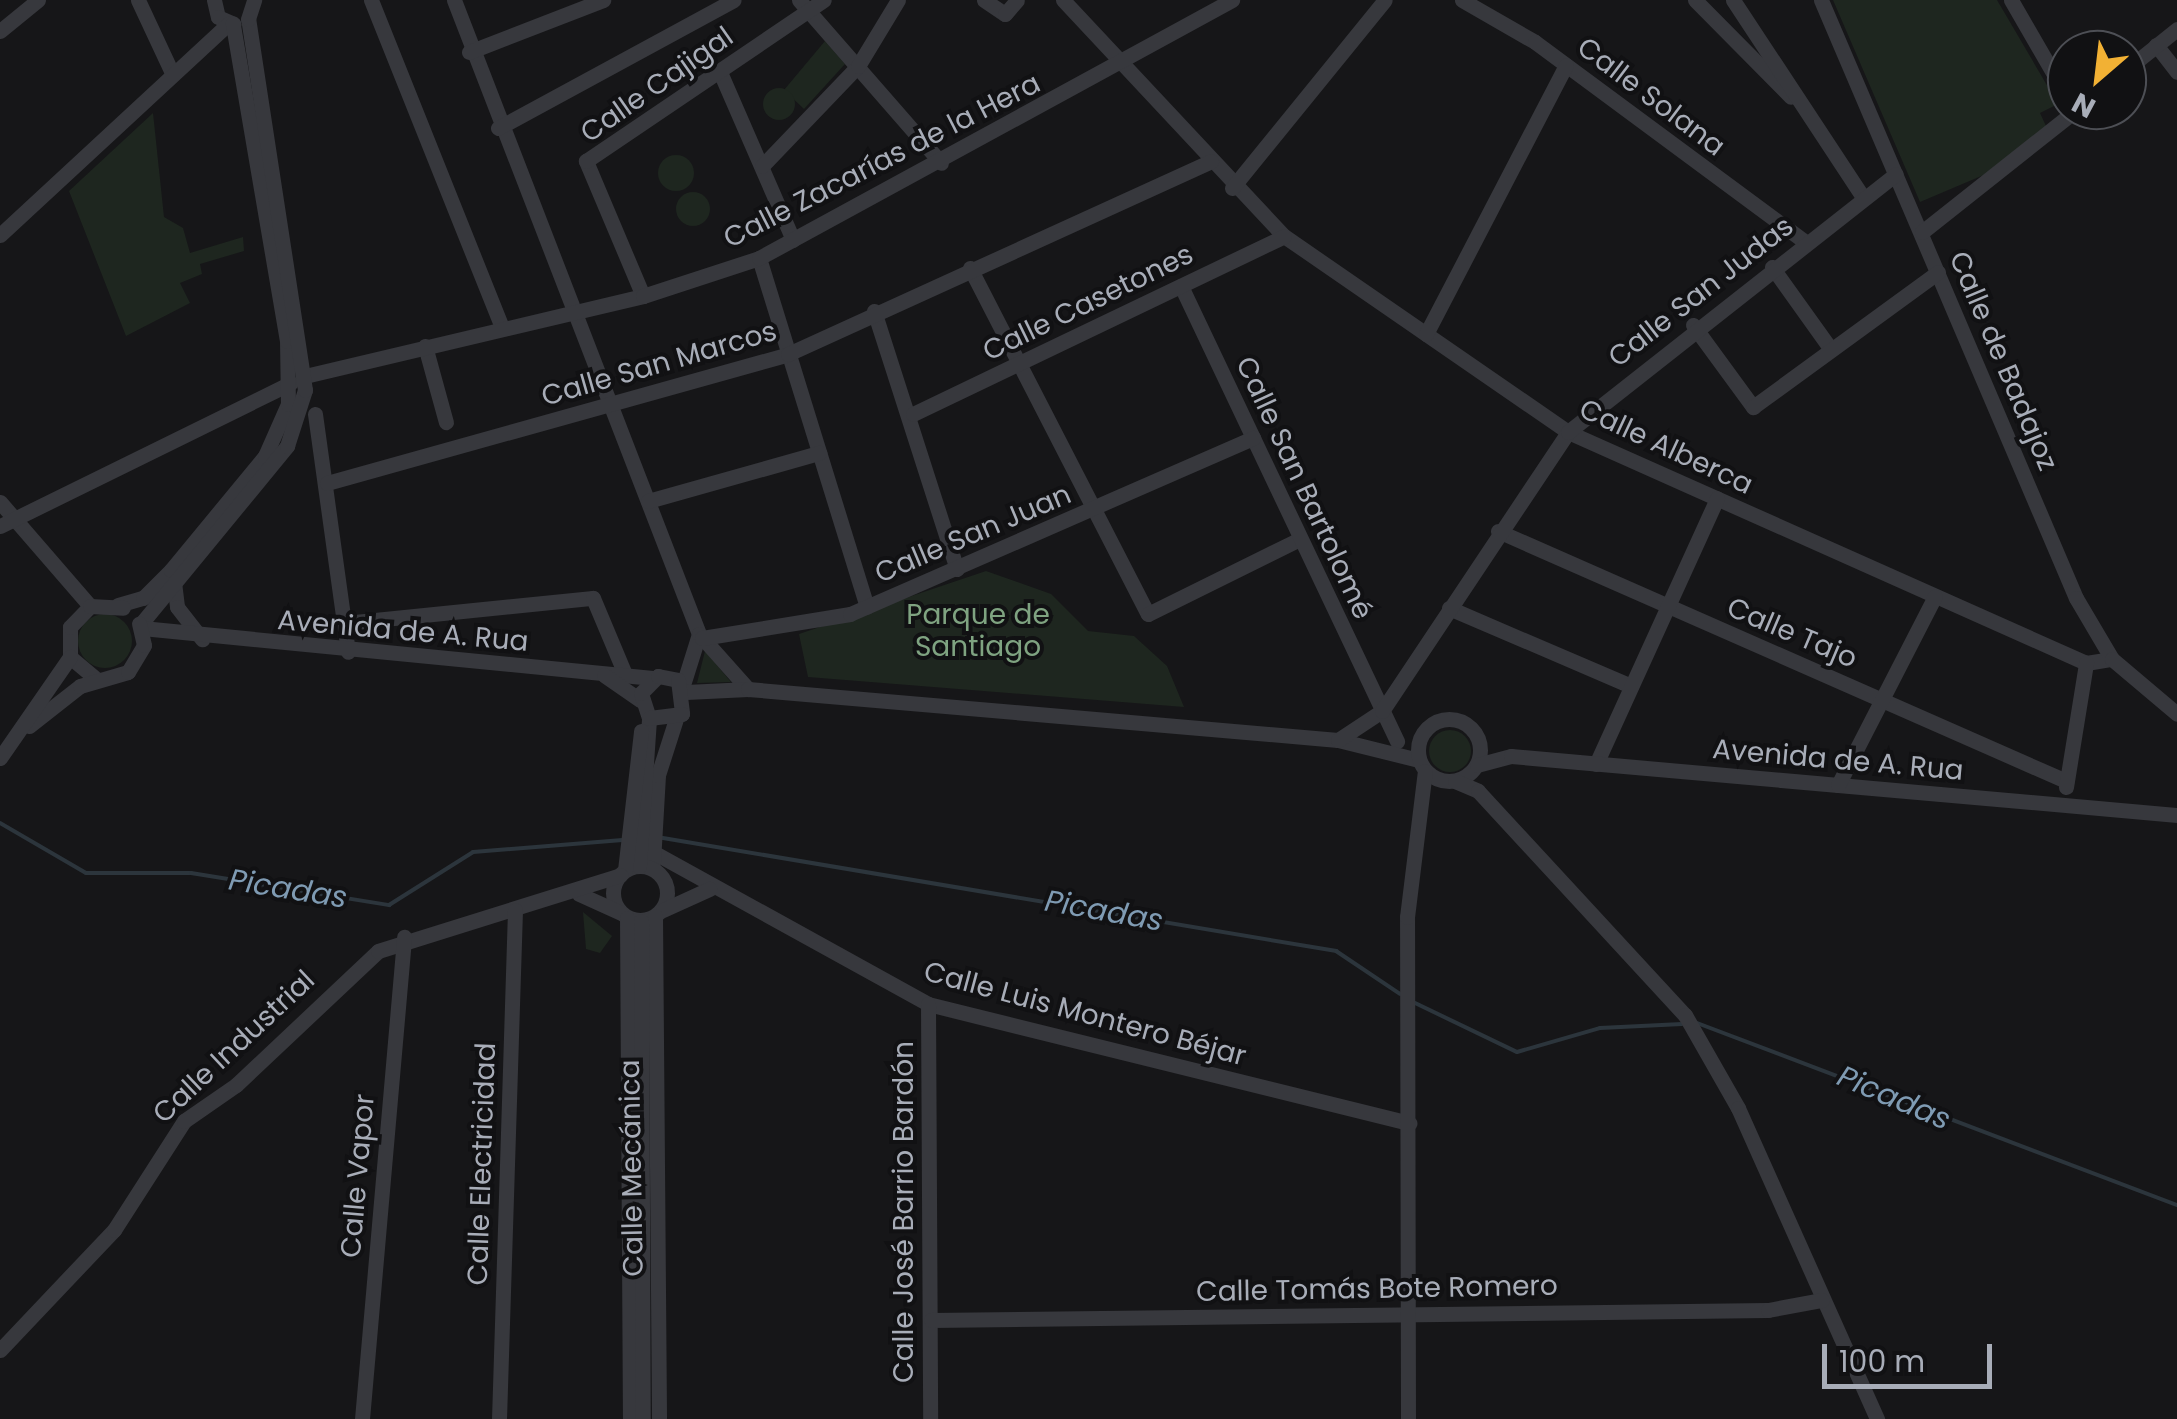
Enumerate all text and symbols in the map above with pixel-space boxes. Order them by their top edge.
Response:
street label: Calle Cajigal [574,20,740,150]
north arrow [2047,30,2147,130]
street label: Calle Solana [1571,31,1731,163]
street label: Calle Zacarías de la Hera [718,66,1046,256]
text: N [2065,83,2102,127]
street label: Calle San Judas [1602,209,1800,375]
street label: Calle Casetones [977,238,1199,368]
street label: Calle de Badajoz [1942,247,2064,475]
street label: Calle San Marcos [538,314,780,414]
street label: Calle San Bartolomé [1228,351,1380,625]
street label: Calle Alberca [1574,392,1758,502]
street label: Calle San Juan [870,478,1076,590]
street label: Calle Tajo [1722,591,1862,675]
park label: Parque de Santiago [906,598,1050,664]
street label: Avenida de A. Rua [276,603,530,659]
street label: Avenida de A. Rua [1711,732,1965,788]
water label: Picadas [226,862,350,916]
water label: Picadas [1042,883,1166,939]
street label: Calle Luis Montero Béjar [920,955,1250,1073]
street label: Calle Industrial [146,964,322,1130]
street label: Calle José Barrio Bardón [887,1041,921,1383]
street label: Calle Electricidad [461,1042,503,1286]
water label: Picadas [1832,1058,1956,1138]
street label: Calle Mecánica [613,1059,651,1277]
street label: Calle Vapor [334,1093,382,1259]
street label: Calle Tomás Bote Romero [1196,1269,1558,1309]
scale bar [1827,1324,1997,1386]
text: 100 m [1839,1340,1925,1383]

